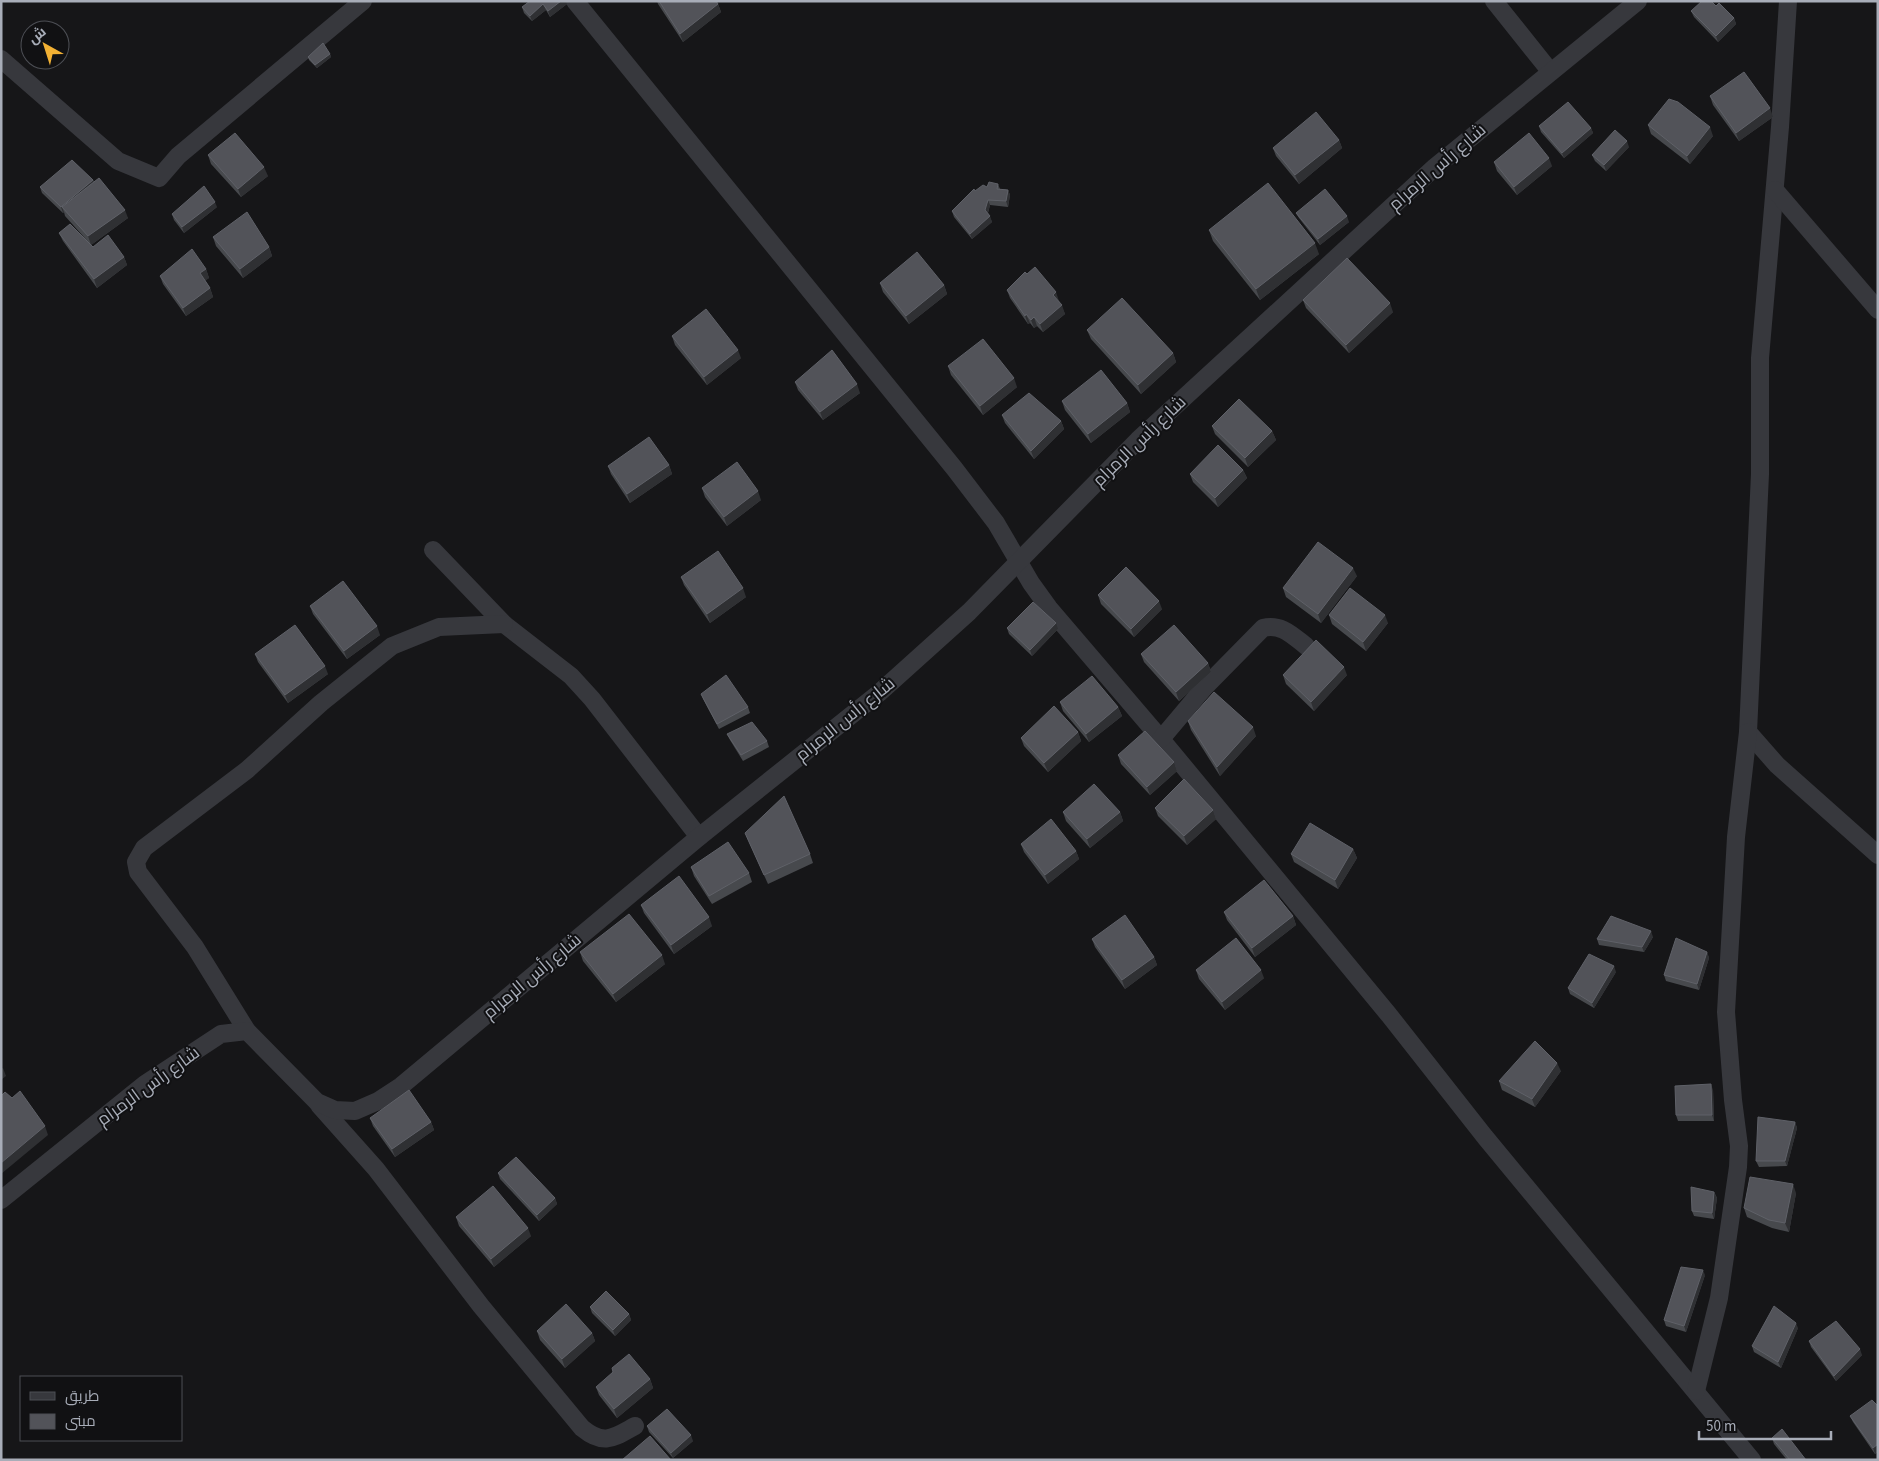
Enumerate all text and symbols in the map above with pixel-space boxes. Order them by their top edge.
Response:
north arrow [20,20,70,70]
text: ش [24,22,51,49]
street label: شارع رأس الرمرام [1383,118,1491,217]
street label: شارع رأس الرمرام [1087,390,1192,493]
street label: شارع رأس الرمرام [790,671,900,767]
street label: شارع رأس الرمرام [478,928,587,1025]
street label: شارع رأس الرمرام [92,1041,205,1132]
legend [20,1376,182,1441]
text: طريق [65,1386,99,1407]
scale bar [1699,1408,1832,1440]
text: مبنى [65,1411,96,1432]
text: 50 m [1706,1416,1736,1437]

